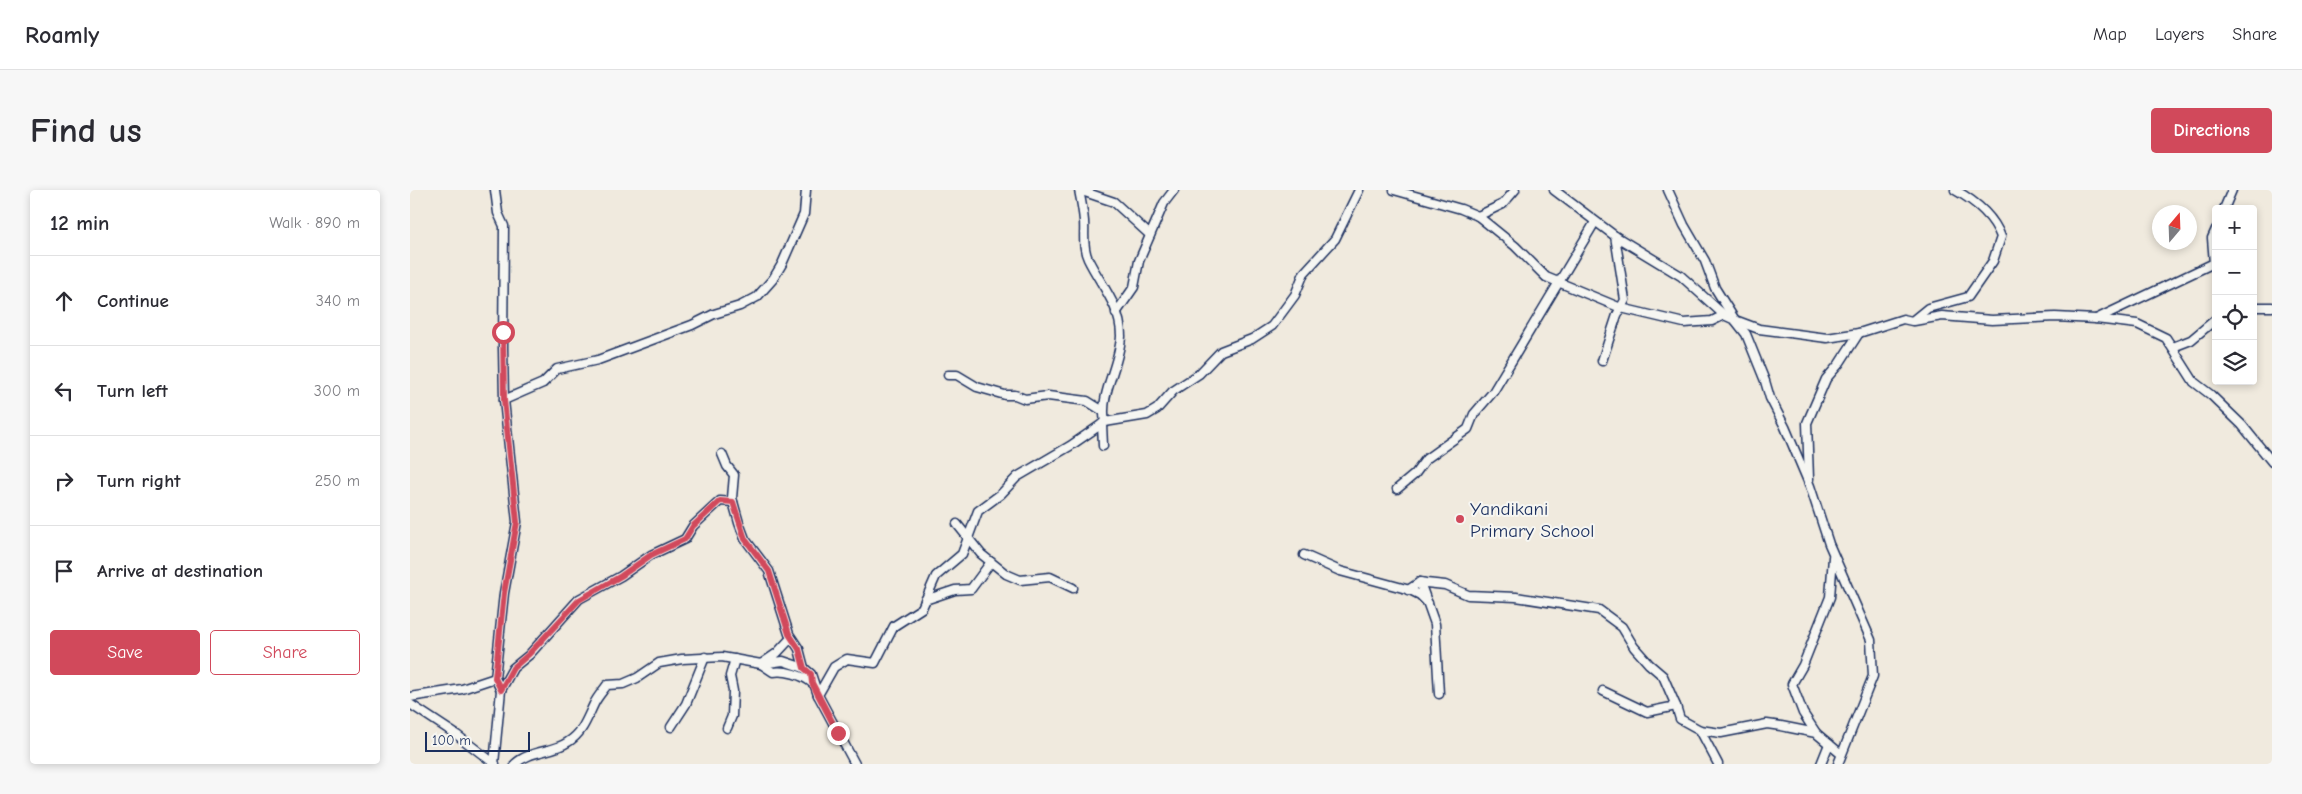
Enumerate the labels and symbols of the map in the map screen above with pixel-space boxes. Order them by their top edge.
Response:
north arrow [2152,205,2197,250]
route start [492,321,515,344]
place label: Yandikani Primary School [1470,498,1595,542]
marker: Yandikani Primary School [1454,513,1466,525]
route end [827,722,850,745]
scale bar [425,729,530,752]

